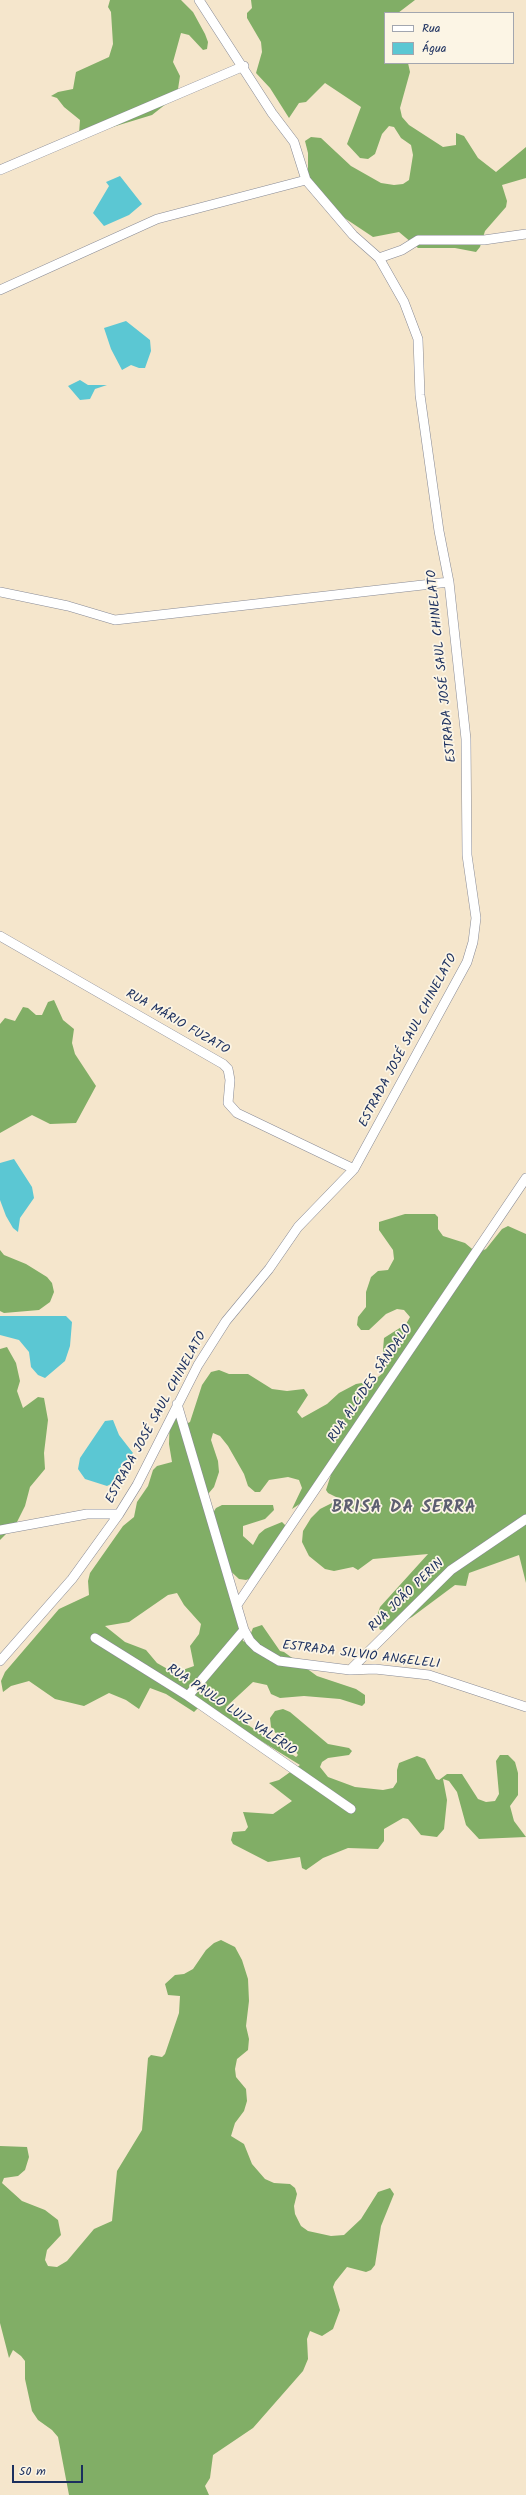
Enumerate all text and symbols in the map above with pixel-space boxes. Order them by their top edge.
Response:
legend [384,12,514,64]
text: Rua [422,19,440,38]
text: Água [422,39,446,58]
street label: ESTRADA JOSÉ SAUL CHINELATO [425,569,461,763]
street label: ESTRADA JOSÉ SAUL CHINELATO [357,952,461,1130]
street label: RUA MÁRIO FUZATO [122,987,232,1059]
street label: RUA ALCIDES SÂNDALO [326,1322,416,1446]
street label: ESTRADA JOSÉ SAUL CHINELATO [103,1329,211,1507]
district label: BRISA DA SERRA [331,1499,477,1519]
street label: RUA JOÃO PERIN [366,1556,448,1636]
street label: ESTRADA SILVIO ANGELELI [281,1639,441,1673]
street label: RUA PAULO LUIZ VALÉRIO [163,1662,299,1760]
scale bar [14,2457,85,2483]
text: 50 m [19,2462,46,2481]

